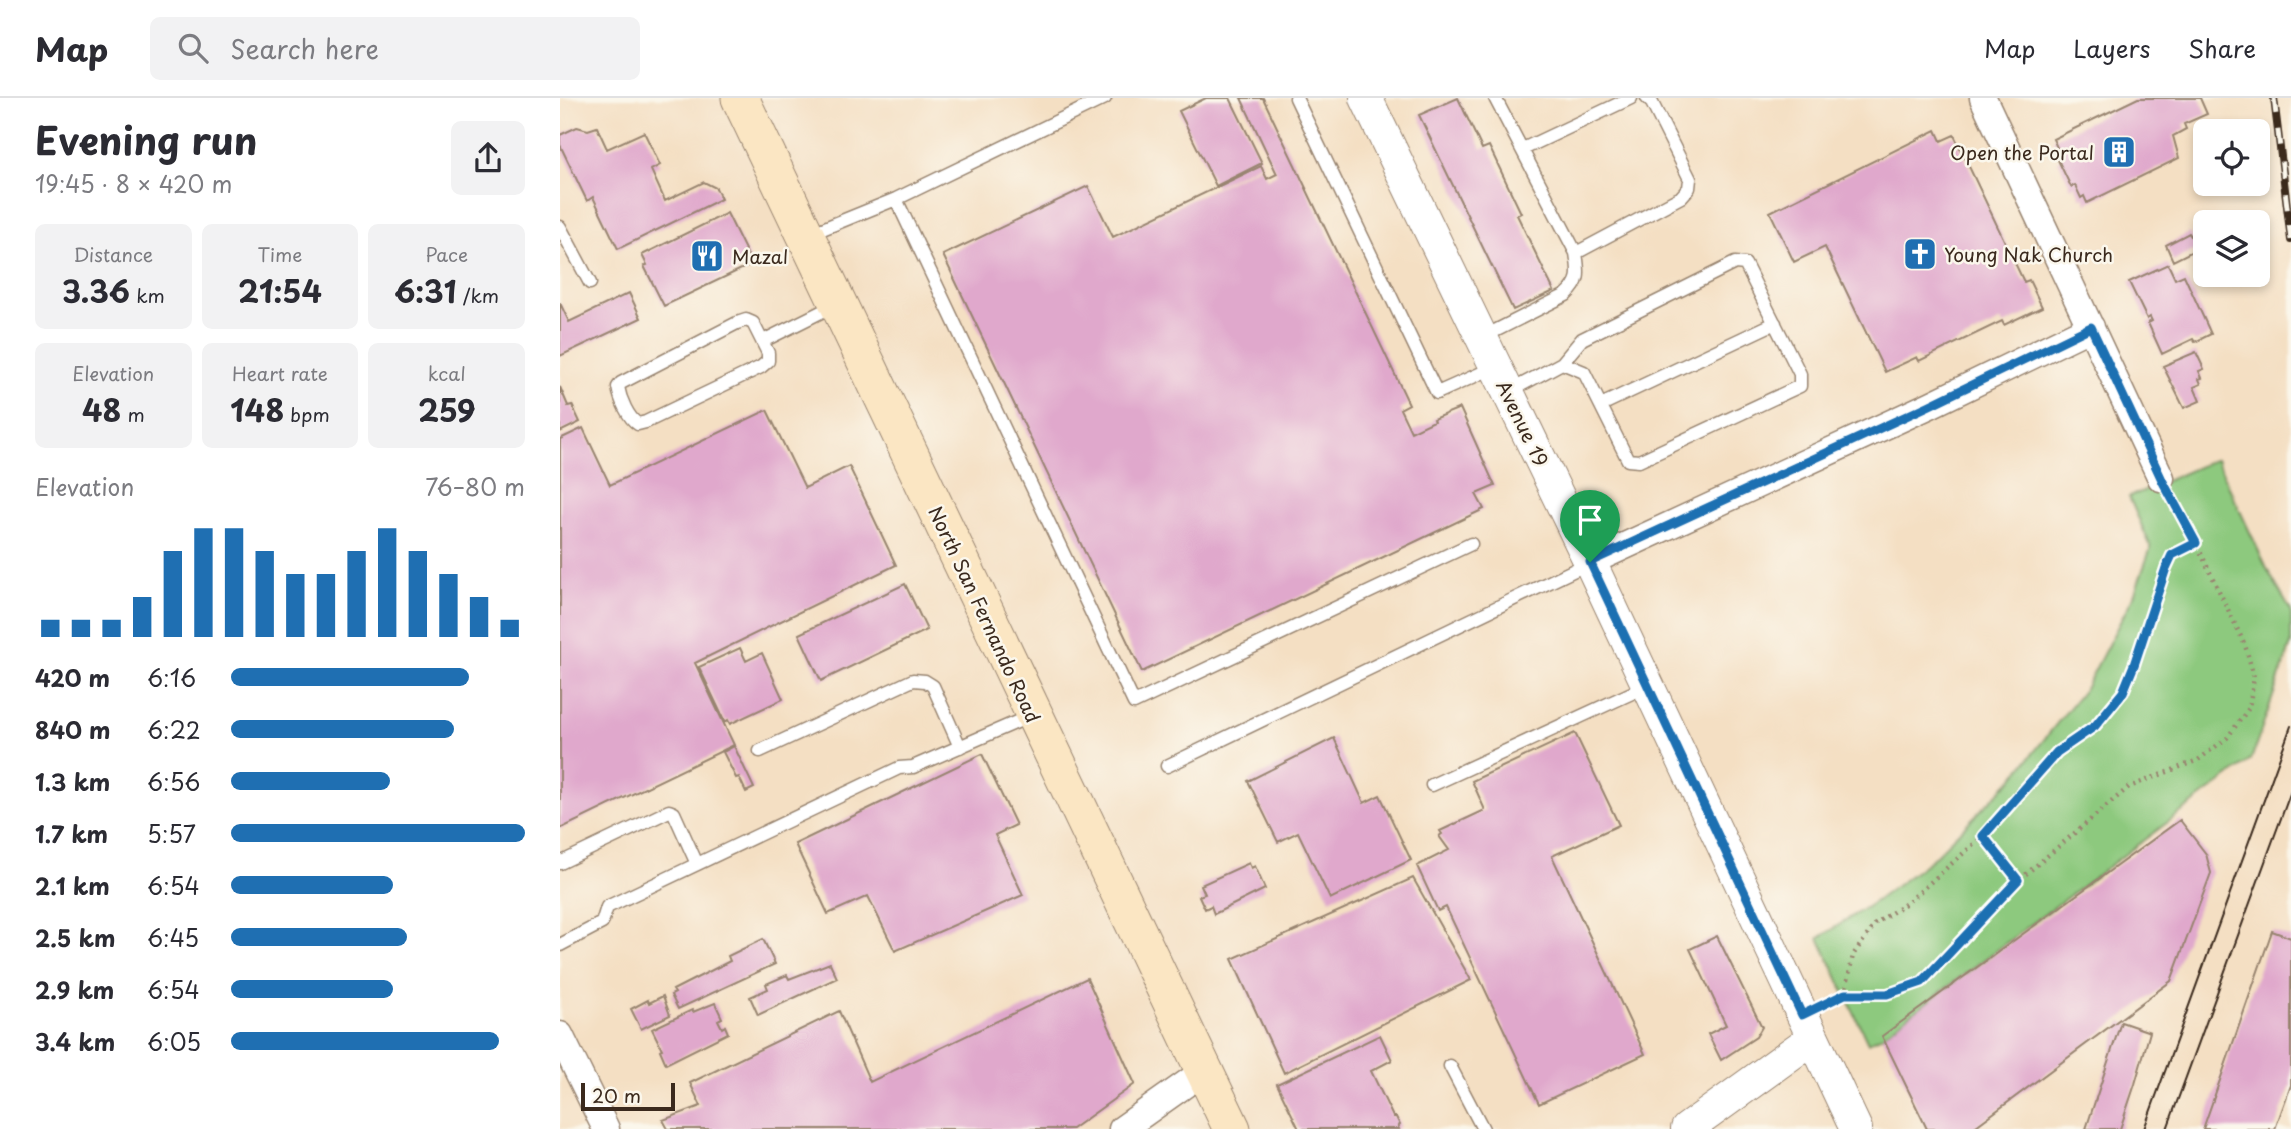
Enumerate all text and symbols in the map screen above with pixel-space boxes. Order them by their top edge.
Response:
search box [150,17,640,80]
text: Map [35,23,108,73]
icon: search [174,29,212,67]
text: Search here [230,29,379,68]
text: Map [1984,30,2035,66]
text: Layers [2073,30,2150,66]
text: Share [2188,30,2256,66]
text: Evening run [35,111,257,168]
map controls [2193,119,2270,287]
button: locate [2193,119,2270,196]
button: share [451,121,525,195]
building icon: Open the Portal [2100,133,2138,171]
place label: Open the Portal [1950,138,2094,166]
text: 19:45 · 8 × 420 m [35,166,232,201]
button: layers [2193,210,2270,287]
church icon: Young Nak Church [1901,235,1939,273]
restaurant icon: Mazal [688,237,726,275]
text: Distance [73,240,153,268]
text: Time [258,240,302,268]
text: Pace [425,240,468,268]
place label: Young Nak Church [1944,240,2113,268]
place label: Mazal [732,242,788,270]
text: 3.36 [62,268,130,313]
text: 21:54 [238,268,322,313]
text: 6:31 [394,268,457,313]
text: km [130,281,165,309]
text: /km [457,281,499,309]
text: Elevation [72,359,154,387]
text: Heart rate [232,359,328,387]
text: kcal [428,359,466,387]
street label: Avenue 19 [1490,375,1556,471]
text: 48 [82,387,121,432]
text: 148 [230,387,284,432]
text: 259 [418,387,475,432]
text: m [121,400,145,428]
text: bpm [284,400,330,428]
text: Elevation [35,469,134,504]
text: 76–80 m [425,469,525,504]
pin [1560,490,1620,562]
street label: North San Fernando Road [922,501,1048,727]
icon: arrive [1571,501,1609,539]
text: 420 m [35,660,110,695]
text: 6:16 [147,660,196,695]
text: 840 m [35,712,111,747]
text: 6:22 [147,712,201,747]
text: 1.3 km [35,764,110,799]
text: 6:56 [147,764,200,799]
text: 1.7 km [35,816,108,851]
text: 5:57 [147,816,196,851]
text: 2.1 km [35,868,110,903]
text: 6:54 [147,868,200,903]
text: 2.5 km [35,920,115,955]
text: 6:45 [147,920,199,955]
text: 2.9 km [35,972,114,1007]
text: 6:54 [147,972,200,1007]
text: 3.4 km [35,1024,115,1059]
text: 6:05 [147,1024,201,1059]
scale bar [581,1080,676,1112]
text: 20 m [592,1081,641,1109]

